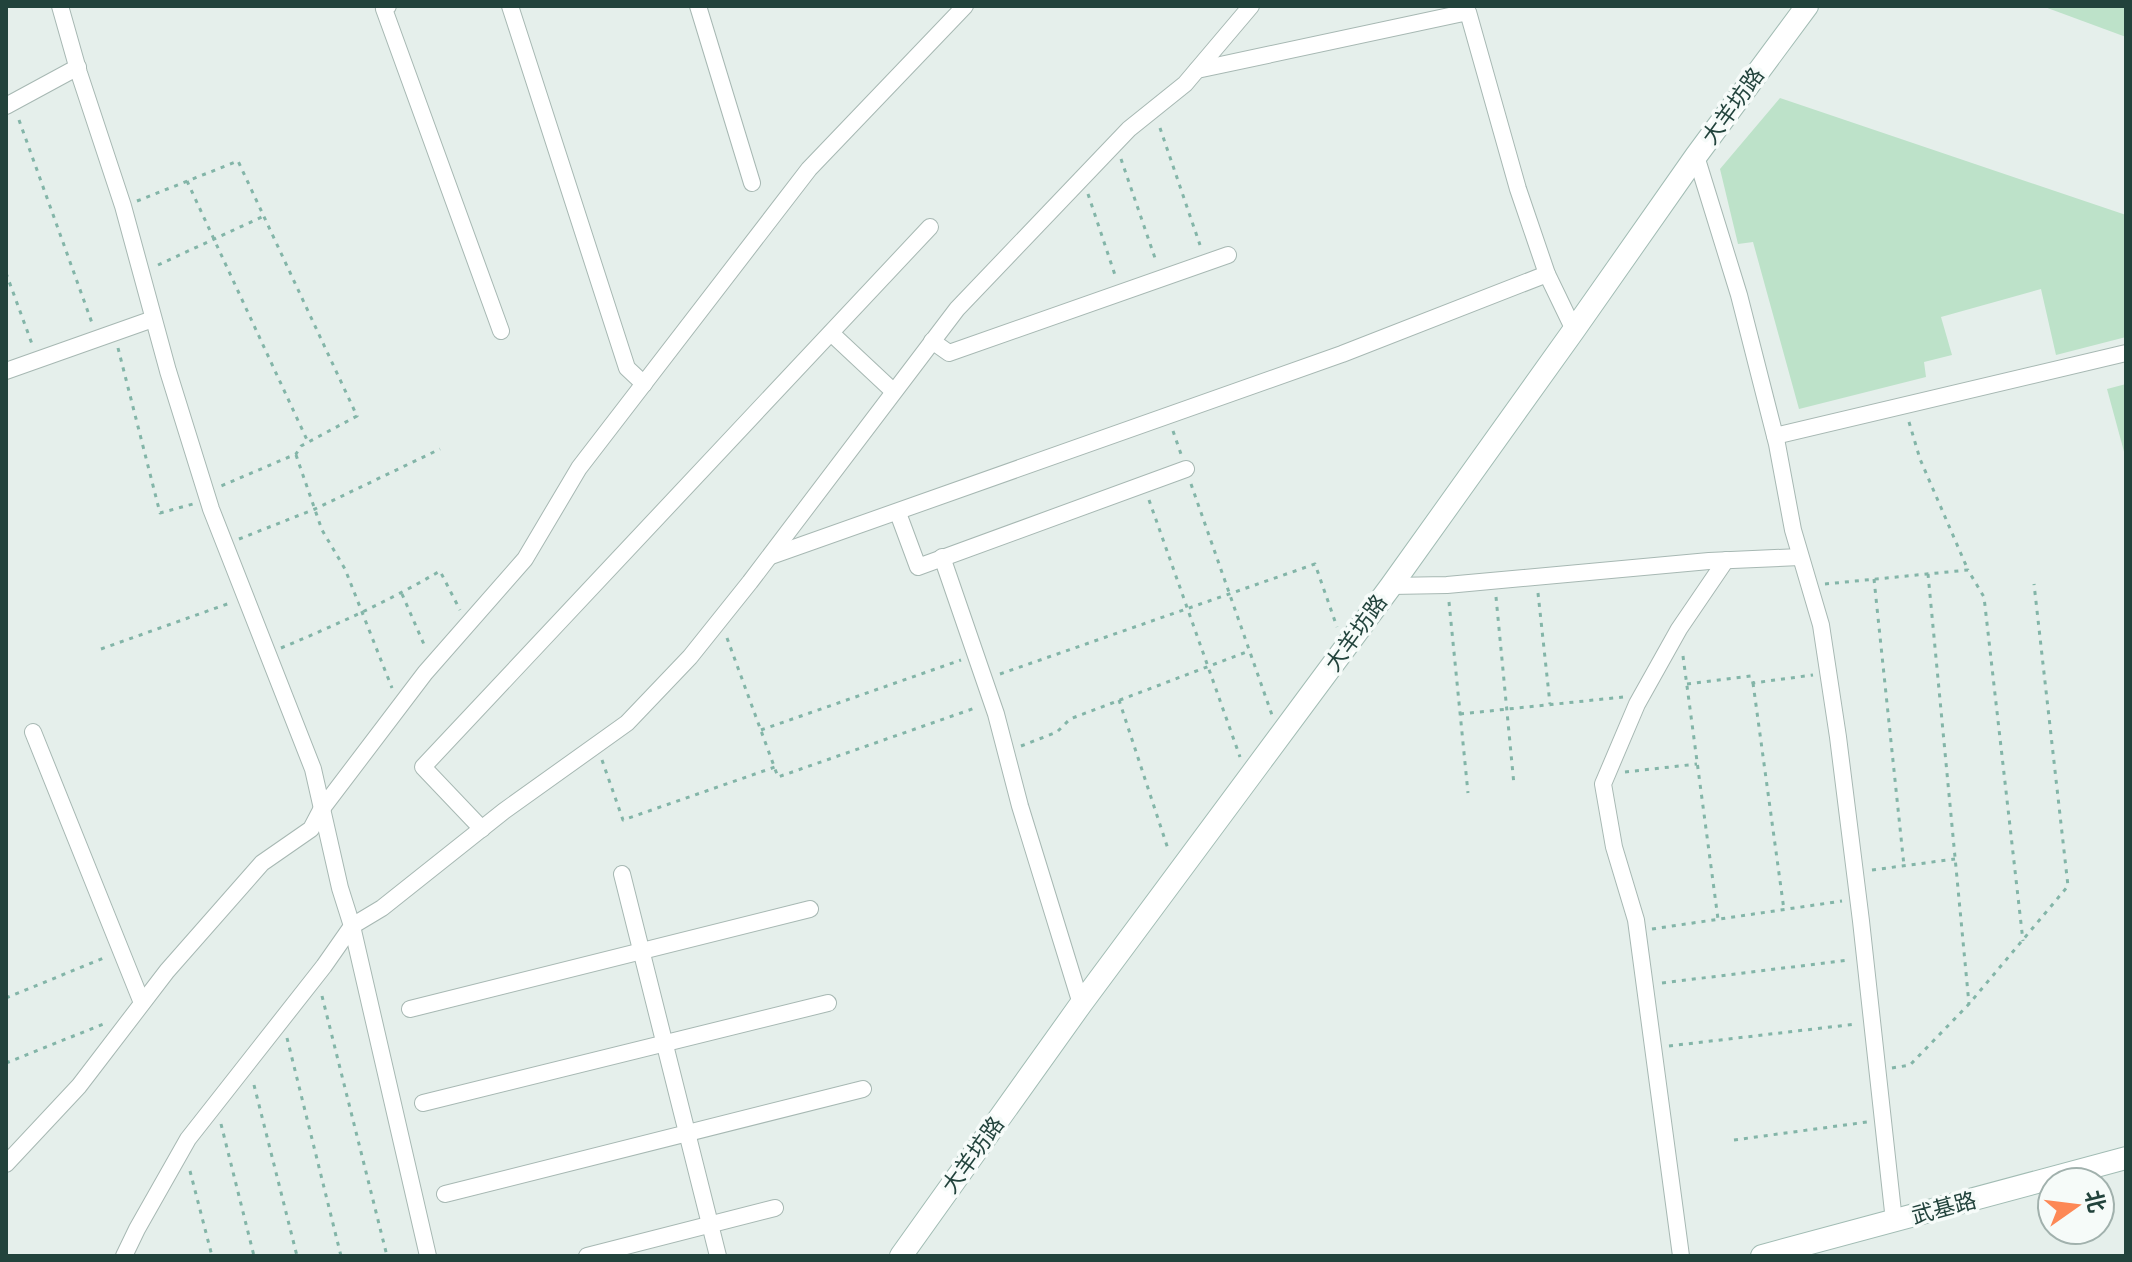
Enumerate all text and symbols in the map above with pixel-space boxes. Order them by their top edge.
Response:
street label: 大羊坊路 [1697,63,1769,149]
street label: 大羊坊路 [1320,590,1392,676]
street label: 大羊坊路 [937,1112,1009,1198]
north arrow [2036,1166,2116,1246]
street label: 武基路 [1909,1187,1979,1229]
text: 北 [2080,1188,2110,1215]

